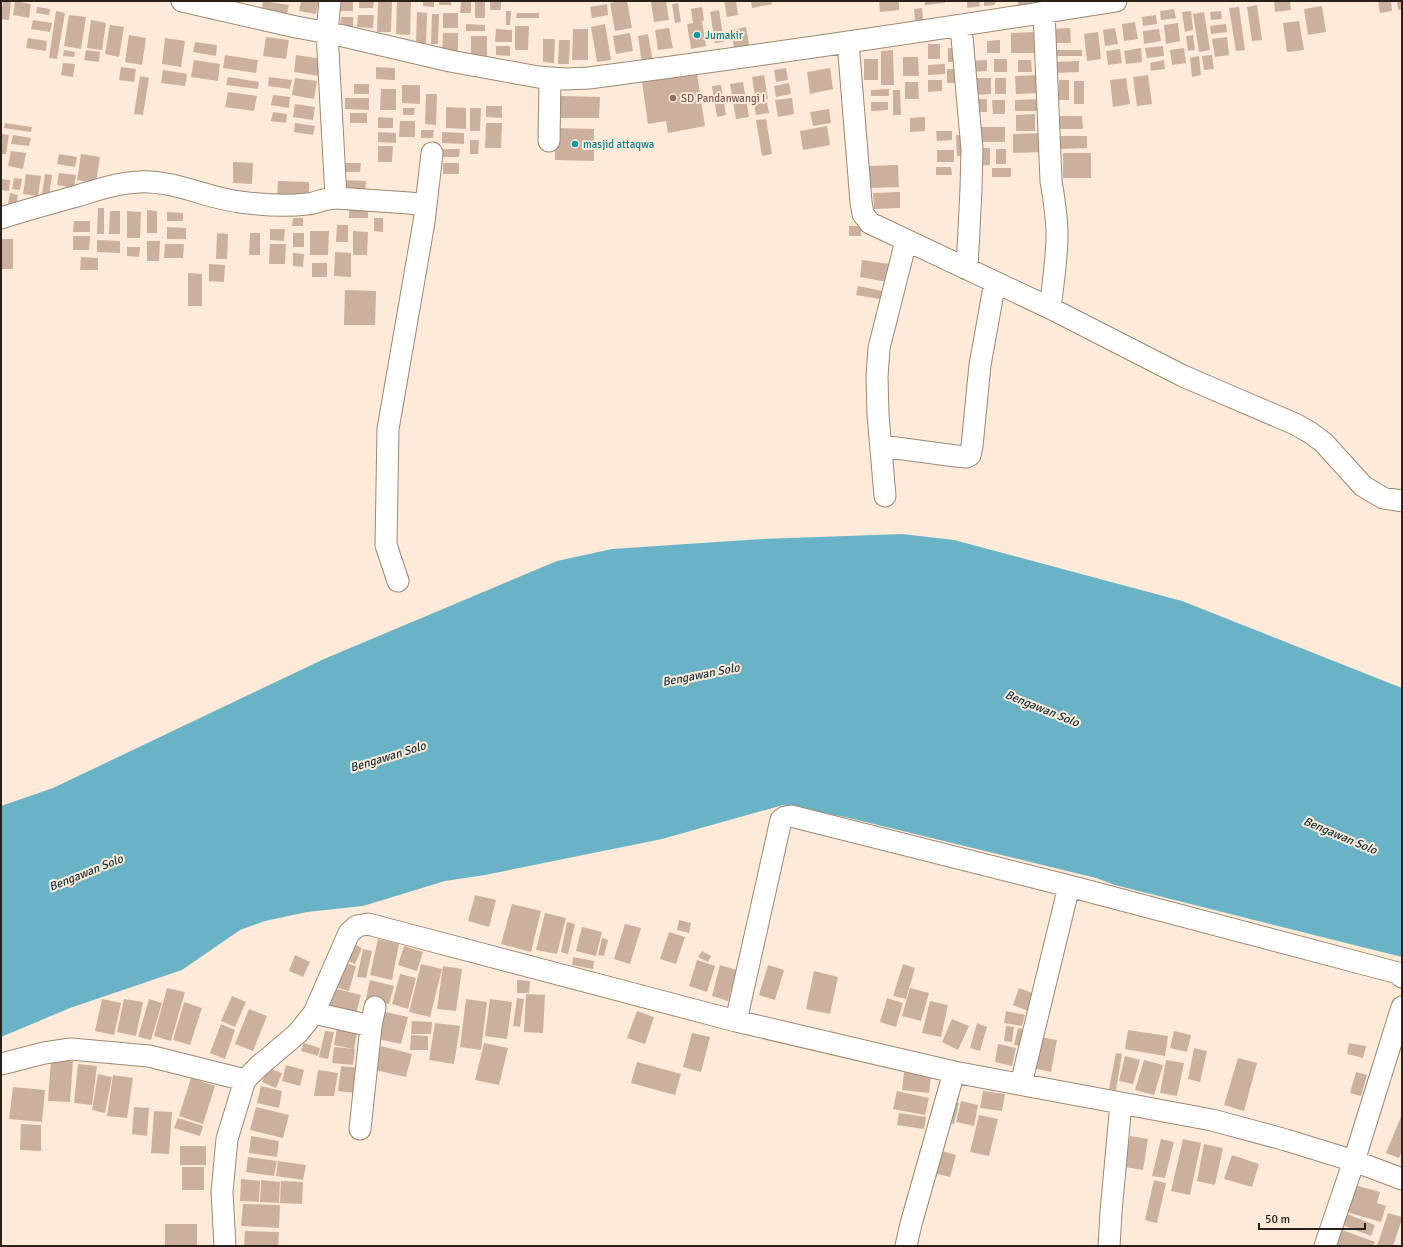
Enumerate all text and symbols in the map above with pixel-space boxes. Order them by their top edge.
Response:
place label: Jumakir [705,29,743,42]
marker: Jumakir [692,30,702,40]
place label: SD Pandanwangi I [681,92,765,105]
marker: SD Pandanwangi I [668,93,678,103]
place label: masjid attaqwa [583,138,655,151]
marker: masjid attaqwa [570,139,580,149]
water label: Bengawan Solo [661,660,742,690]
water label: Bengawan Solo [1003,687,1082,731]
water label: Bengawan Solo [348,738,428,776]
water label: Bengawan Solo [1301,814,1380,859]
water label: Bengawan Solo [47,851,126,895]
scale bar [1259,1205,1365,1231]
text: 50 m [1265,1212,1290,1227]

